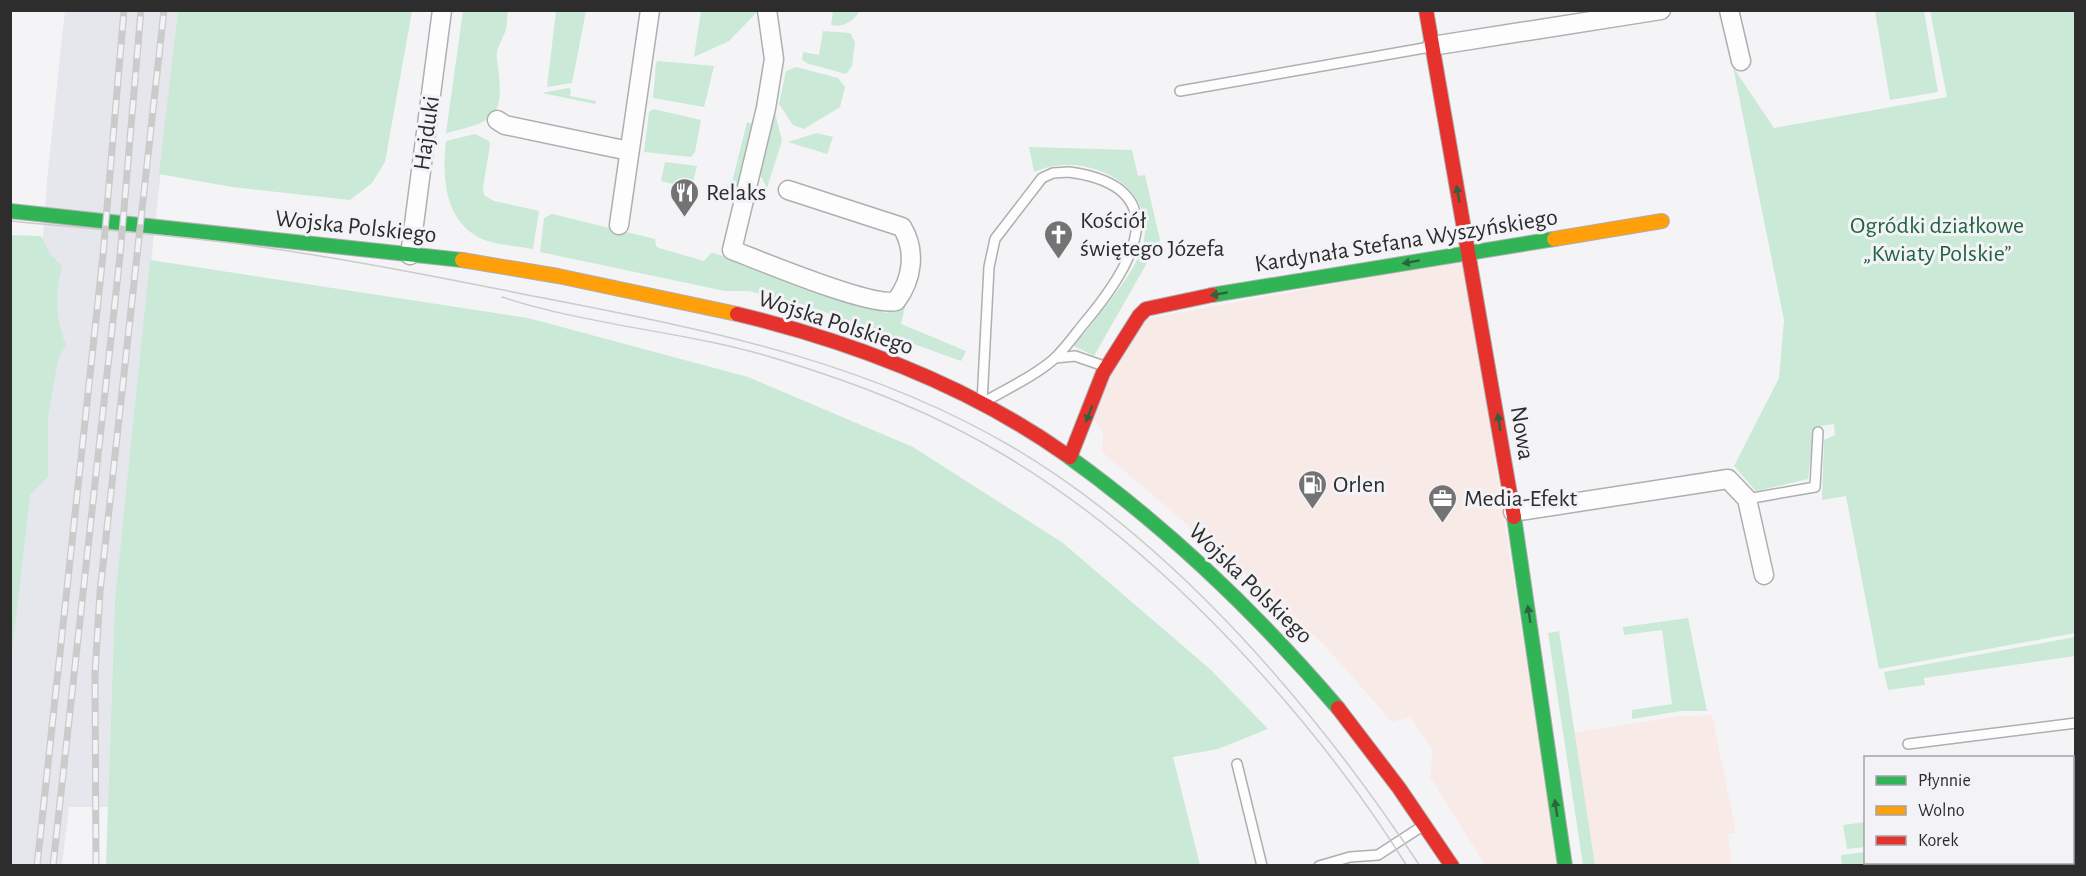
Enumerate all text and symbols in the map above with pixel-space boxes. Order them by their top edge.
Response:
street label: Hajduki [410,94,444,172]
restaurant icon: Relaks [669,176,701,218]
place label: Relaks [706,181,766,205]
one-way arrow [1454,185,1463,204]
street label: Kardynała Stefana Wyszyńskiego [1253,205,1559,277]
street label: Wojska Polskiego [274,207,438,247]
place label: Kościół świętego Józefa [1080,209,1225,261]
park label: Ogródki działkowe „Kwiaty Polskie” [1850,214,2024,266]
church icon: Kościół świętego Józefa [1043,218,1075,260]
one-way arrow [1401,257,1420,266]
street label: Wojska Polskiego [755,287,916,359]
one-way arrow [1209,290,1228,299]
street label: Nowa [1506,404,1538,462]
one-way arrow [1084,405,1093,423]
one-way arrow [1494,412,1503,431]
fuel station icon: Orlen [1296,468,1328,510]
place label: Orlen [1333,473,1385,497]
office icon: Media-Efekt [1427,482,1459,524]
place label: Media-Efekt [1464,487,1577,511]
street label: Wojska Polskiego [1184,519,1317,649]
one-way arrow [1525,605,1534,624]
legend [1864,756,2074,864]
text: Płynnie [1918,772,1971,790]
one-way arrow [1552,798,1561,817]
text: Wolno [1918,802,1965,820]
text: Korek [1918,832,1959,850]

